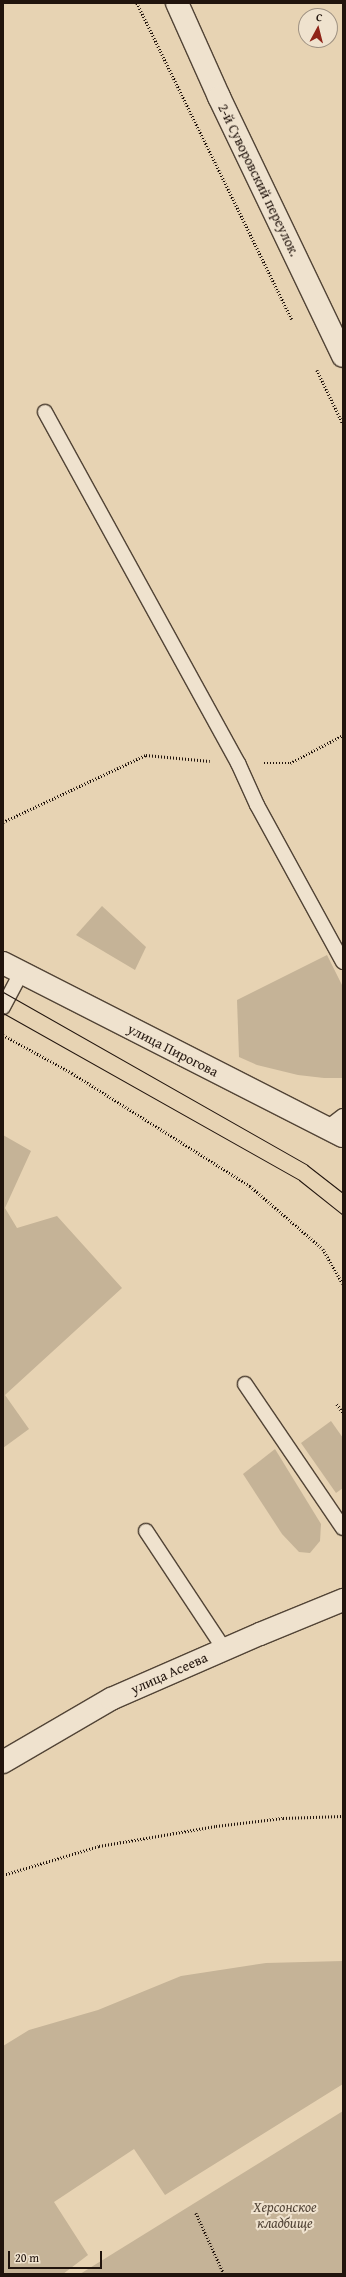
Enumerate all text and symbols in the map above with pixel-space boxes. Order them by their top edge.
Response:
north arrow [298,8,338,48]
text: С [315,9,323,25]
street label: 2-й Суворовский переулок. [215,101,303,259]
street label: улица Пирогова [125,1020,221,1080]
street label: улица Асеева [128,1649,210,1697]
park label: Херсонское кладбище [253,2199,317,2232]
scale bar [10,2243,104,2269]
text: 20 m [15,2249,39,2266]

